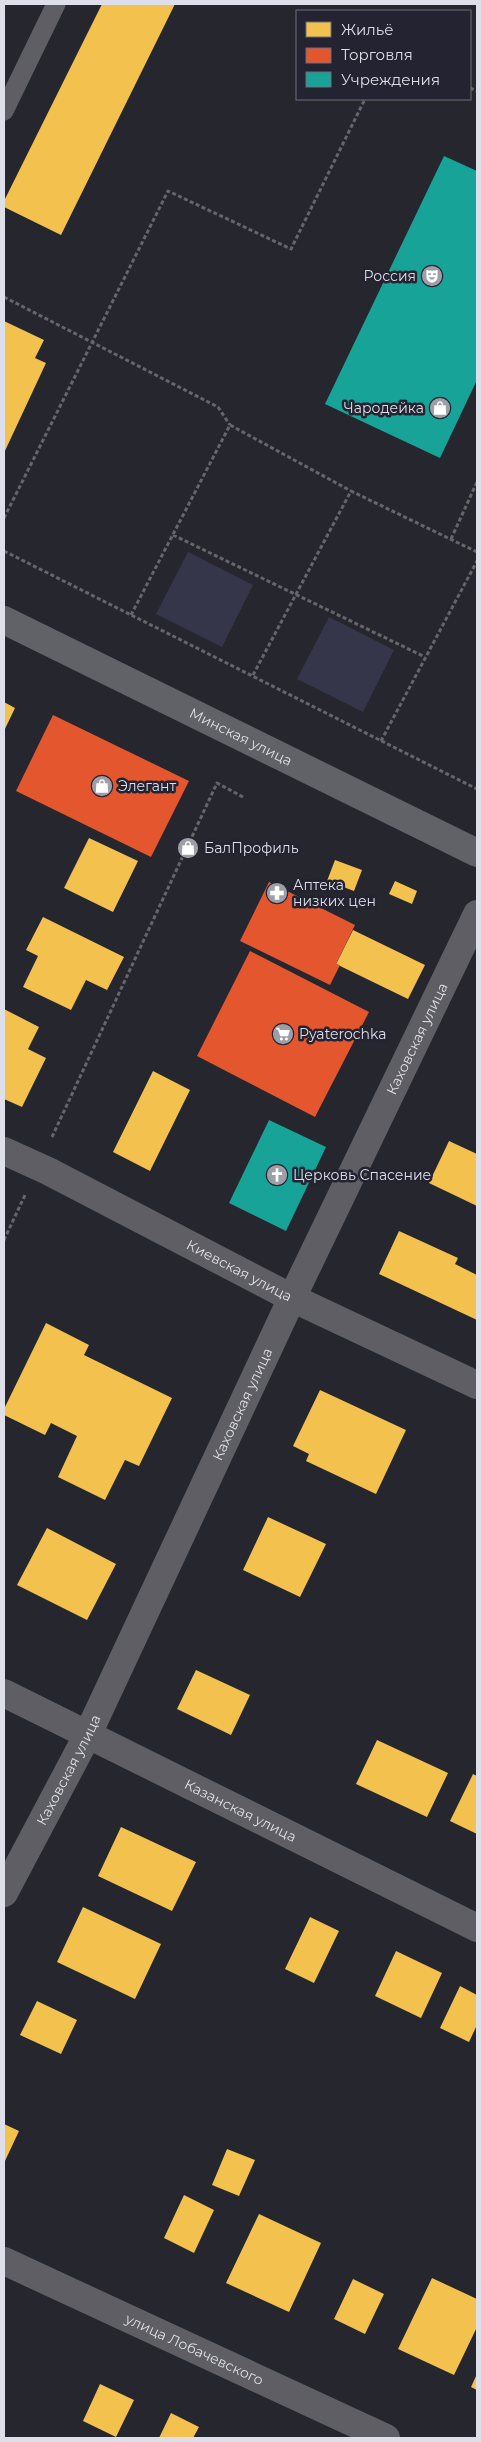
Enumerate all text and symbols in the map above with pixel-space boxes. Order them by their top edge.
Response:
legend [296,10,471,100]
text: Жильё [341,20,394,39]
text: Торговля [341,45,413,64]
text: Учреждения [341,70,440,89]
theatre icon: Россия [420,264,444,288]
place label: Россия [364,267,416,285]
shop icon: Чародейка [428,396,452,420]
place label: Чародейка [344,399,424,417]
street label: Минская улица [186,704,295,770]
shop icon: Элегант [90,774,114,798]
place label: Элегант [118,777,176,795]
shop icon: БалПрофиль [176,836,200,860]
place label: БалПрофиль [204,839,299,857]
place label: Аптека низких цен [293,876,376,910]
pharmacy icon: Аптека низких цен [265,881,289,905]
street label: Каховская улица [382,980,452,1098]
supermarket icon: Pyaterochka [271,1022,295,1046]
place label: Pyaterochka [299,1025,386,1043]
church icon: Церковь Спасение [265,1163,289,1187]
place label: Церковь Спасение [293,1166,431,1184]
street label: Киевская улица [183,1236,295,1305]
street label: Каховская улица [208,1345,276,1463]
street label: Каховская улица [32,1712,105,1828]
street label: Казанская улица [181,1775,299,1846]
street label: улица Лобачевского [122,2309,267,2389]

